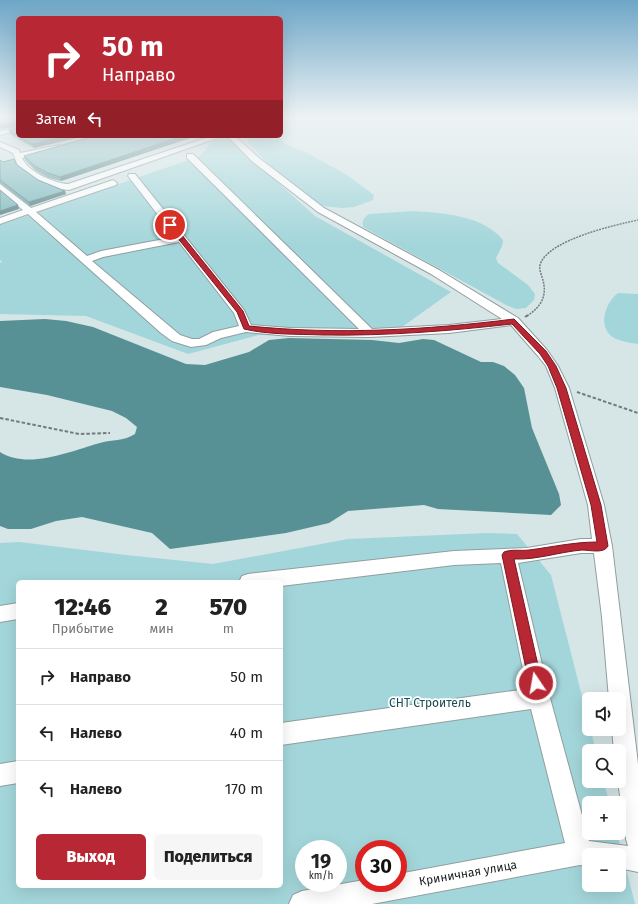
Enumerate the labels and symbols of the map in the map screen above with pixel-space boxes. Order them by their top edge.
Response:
pin [153,208,187,242]
position arrow [515,662,557,704]
park label: СНТ Строитель [389,696,471,710]
speed limit sign: 30 [355,840,407,892]
street label: Криничная улица [418,857,518,889]

